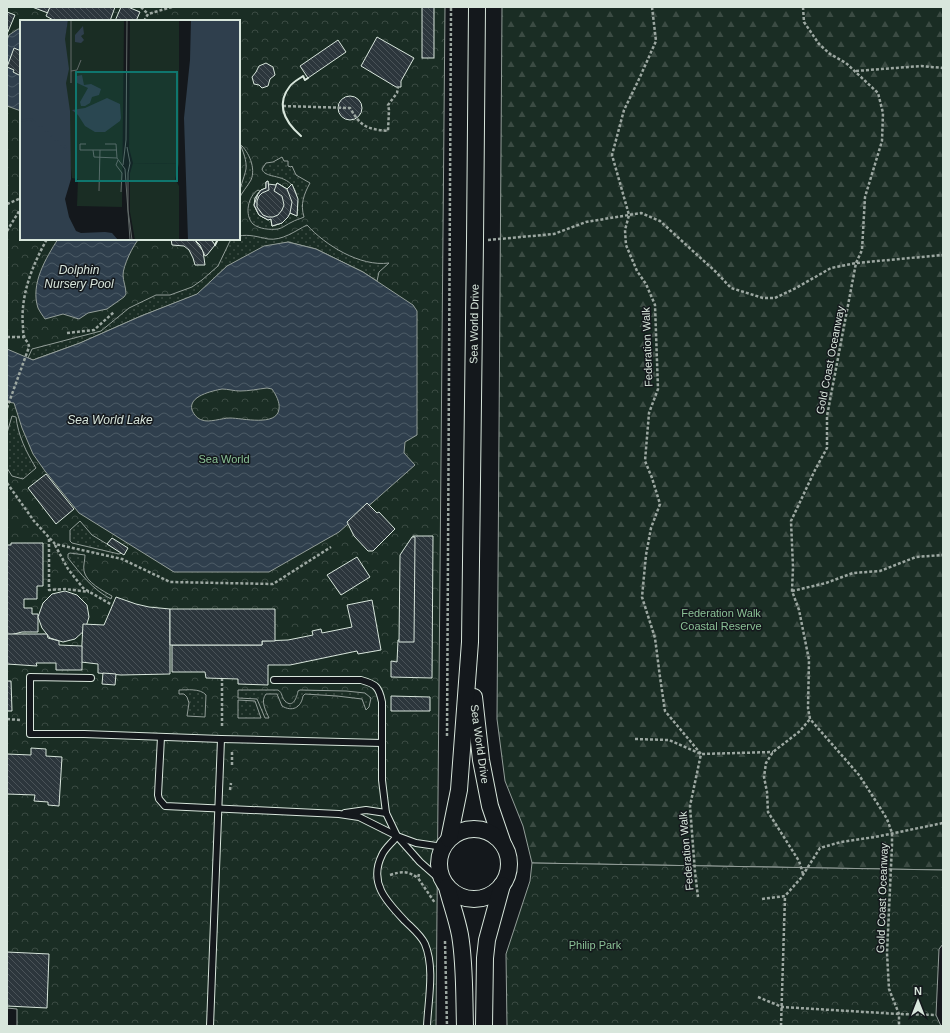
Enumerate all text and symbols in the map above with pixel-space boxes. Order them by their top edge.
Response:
inset map [20,20,240,240]
water label: Dolphin Nursery Pool [44,263,114,291]
street label: Sea World Drive [467,284,481,364]
street label: Gold Coast Oceanway [814,304,846,415]
street label: Federation Walk [640,306,654,387]
water label: Sea World Lake [67,413,153,427]
park label: Sea World [198,453,250,465]
park label: Federation Walk Coastal Reserve [680,607,762,632]
street label: Sea World Drive [468,704,492,784]
street label: Federation Walk [677,810,695,891]
street label: Gold Coast Oceanway [874,842,890,953]
park label: Philip Park [569,939,622,951]
north arrow [898,981,938,1021]
text: N [914,985,922,997]

